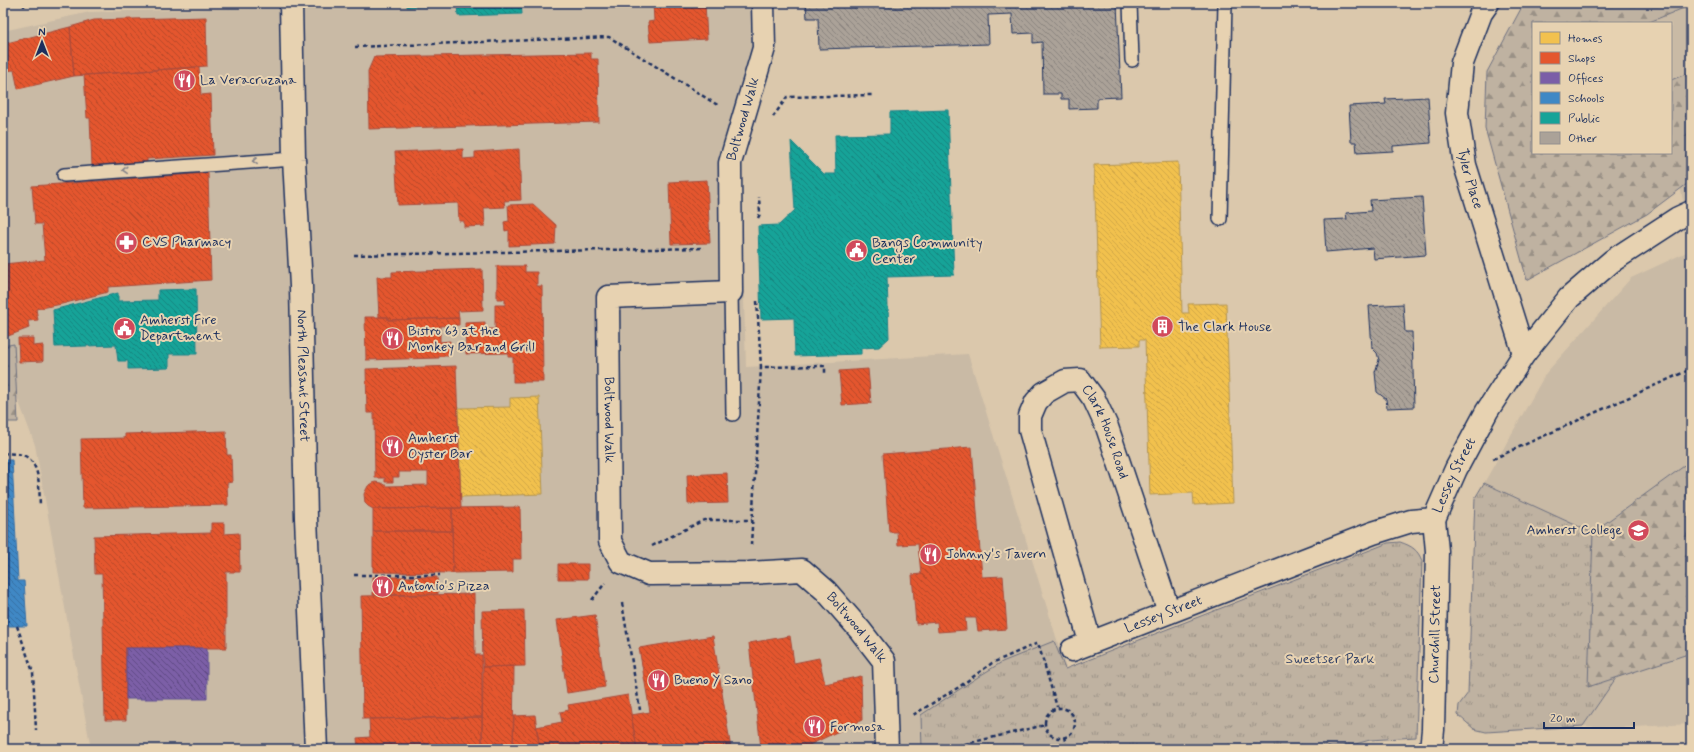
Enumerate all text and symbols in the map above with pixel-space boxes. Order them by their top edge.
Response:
north arrow [22,22,62,62]
legend [1532,22,1672,154]
text: N [38,26,46,40]
text: Homes [1568,31,1603,47]
text: Shops [1568,51,1595,67]
restaurant icon: La Veracruzana [171,67,197,93]
place label: La Veracruzana [200,71,297,89]
text: Offices [1568,71,1603,87]
street label: Boltwood Walk [722,75,764,163]
text: Schools [1568,91,1604,107]
text: Public [1568,111,1600,127]
text: Other [1568,131,1597,147]
street label: Tyler Place [1454,147,1487,211]
one-way arrow [252,157,258,166]
one-way arrow [122,166,128,175]
pharmacy icon: CVS Pharmacy [114,229,140,255]
place label: CVS Pharmacy [142,233,231,251]
place label: Bangs Community Center [872,234,983,268]
public building icon: Bangs Community Center [843,238,869,264]
street label: North Pleasant Street [293,309,313,443]
place label: Amherst Fire Department [140,311,222,345]
building icon: The Clark House [1150,314,1176,340]
public building icon: Amherst Fire Department [112,315,138,341]
place label: The Clark House [1178,318,1272,336]
place label: Bistro 63 at the Monkey Bar and Grill [408,322,535,356]
restaurant icon: Bistro 63 at the Monkey Bar and Grill [379,326,405,352]
street label: Boltwood Walk [600,377,618,463]
street label: Clark House Road [1077,381,1133,481]
place label: Amherst Oyster Bar [408,429,473,463]
restaurant icon: Amherst Oyster Bar [379,433,405,459]
street label: Lessey Street [1429,434,1480,516]
school or university icon: Amherst College [1625,517,1651,543]
place label: Amherst College [1527,521,1622,539]
restaurant icon: Johnny's Tavern [918,541,944,567]
place label: Johnny's Tavern [946,545,1046,563]
restaurant icon: Antonio's Pizza [369,573,395,599]
place label: Antonio's Pizza [398,577,490,595]
street label: Churchill Street [1425,584,1445,684]
street label: Boltwood Walk [822,589,891,667]
street label: Lessey Street [1122,591,1205,638]
park label: Sweetser Park [1286,650,1375,668]
restaurant icon: Bueno Y Sano [646,667,672,693]
place label: Bueno Y Sano [674,671,752,689]
scale bar [1544,704,1634,730]
text: 20 m [1550,711,1576,727]
restaurant icon: Formosa [802,714,828,740]
place label: Formosa [830,718,885,736]

